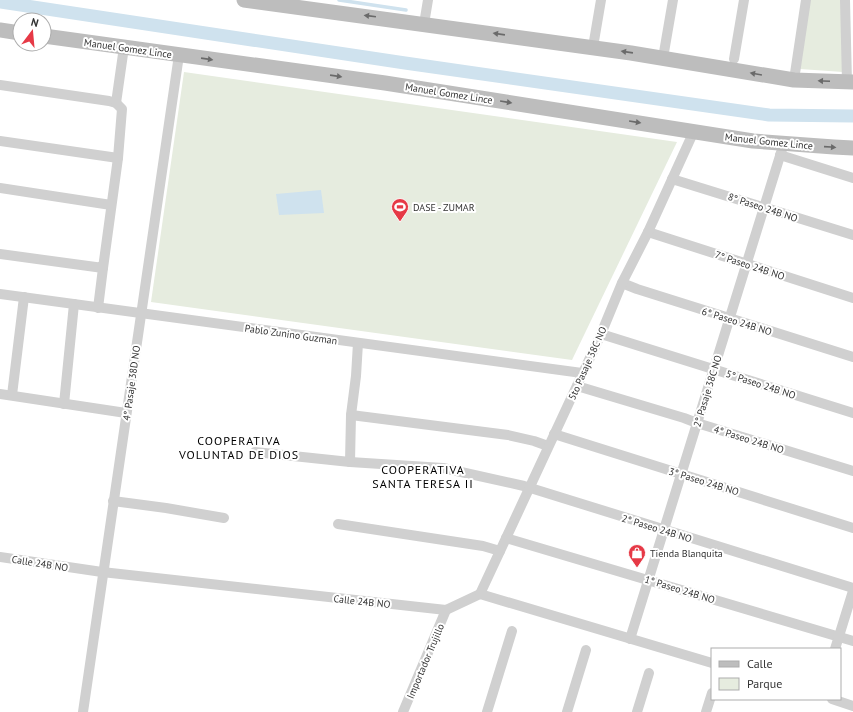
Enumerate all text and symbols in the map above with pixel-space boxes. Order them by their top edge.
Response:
north arrow [12,12,52,52]
one-way arrow [364,13,376,20]
text: N [29,15,40,30]
one-way arrow [493,31,505,37]
street label: Manuel Gomez Lince [83,36,173,61]
one-way arrow [621,49,634,55]
one-way arrow [201,56,214,62]
one-way arrow [750,70,762,76]
one-way arrow [330,73,342,79]
one-way arrow [817,78,830,84]
street label: Manuel Gomez Lince [404,80,494,107]
one-way arrow [500,99,512,105]
one-way arrow [629,119,641,125]
street label: Manuel Gomez Lince [724,130,814,153]
one-way arrow [824,143,836,150]
street label: 8° Paseo 24B NO [726,190,800,225]
sports icon: DASE - ZUMAR [390,197,410,222]
place label: DASE - ZUMAR [413,201,475,214]
street label: 7° Paseo 24B NO [713,248,787,283]
street label: 6° Paseo 24B NO [700,305,774,338]
street label: Pablo Zunino Guzman [244,322,338,347]
street label: 5to Pasaje 38C NO [565,324,610,402]
street label: 4° Pasaje 38D NO [120,344,143,422]
street label: 2° Pasaje 38C NO [690,353,725,429]
street label: 5° Paseo 24B NO [724,367,798,402]
street label: 4° Paseo 24B NO [712,423,786,456]
district label: COOPERATIVA VOLUNTAD DE DIOS [178,433,299,462]
district label: COOPERATIVA SANTA TERESA II [372,462,474,491]
street label: 3° Paseo 24B NO [667,465,741,498]
street label: 2° Paseo 24B NO [620,512,694,545]
shop icon: Tienda Blanquita [627,543,647,568]
place label: Tienda Blanquita [650,547,723,560]
street label: Calle 24B NO [11,553,69,574]
street label: 1° Paseo 24B NO [643,573,717,606]
street label: Calle 24B NO [333,592,391,611]
street label: Importador Trujillo [404,622,447,701]
legend [711,648,841,700]
text: Calle [747,656,773,671]
text: Parque [747,676,782,691]

